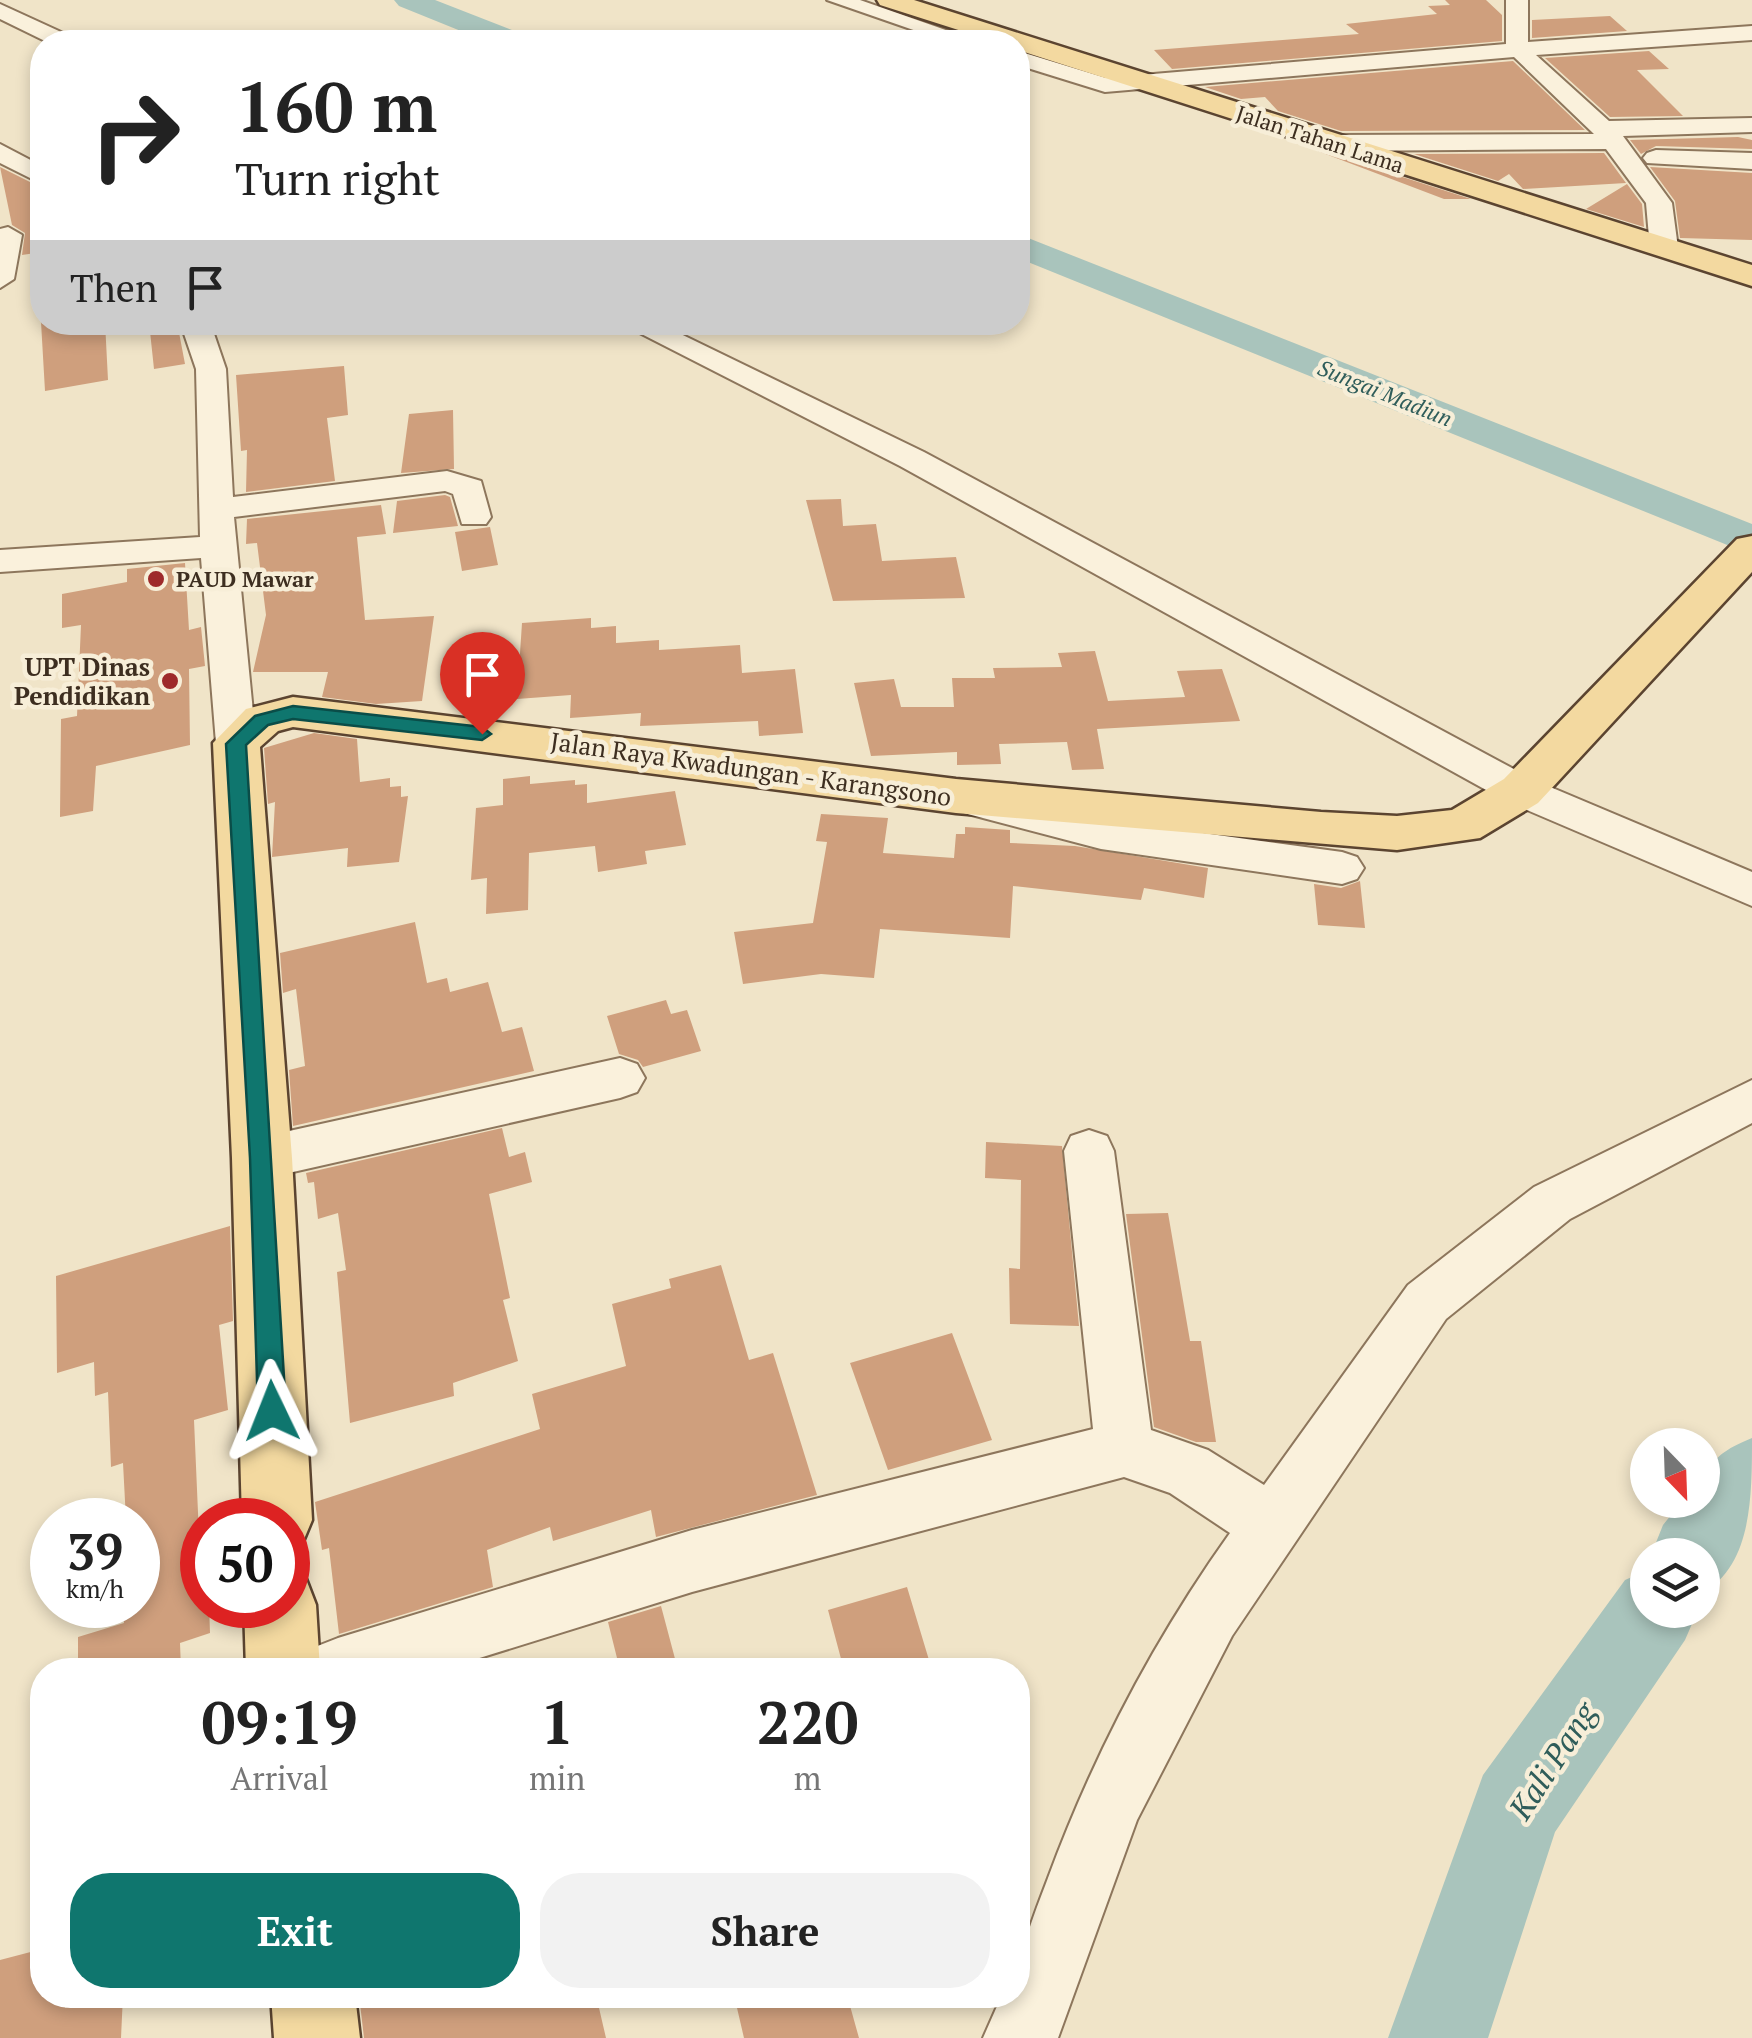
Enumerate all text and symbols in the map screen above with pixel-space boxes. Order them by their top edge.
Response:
text: 160 m [235,59,437,152]
icon: right [70,70,200,200]
street label: Jalan Tahan Lama [1233,98,1408,179]
text: Turn right [235,148,440,208]
icon: arrive [178,260,233,315]
text: Then [70,263,158,313]
water label: Sungai Madiun [1314,352,1457,433]
place label: PAUD Mawar [176,564,314,593]
marker: PAUD Mawar [145,568,167,590]
pin [440,632,525,735]
icon: arrive [455,647,510,702]
place label: UPT Dinas Pendidikan [14,650,150,712]
marker: UPT Dinas Pendidikan [159,670,181,692]
street label: Jalan Raya Kwadungan - Karangsono [548,724,954,813]
position arrow [220,1359,324,1463]
north arrow [1630,1428,1720,1518]
map controls [1630,1428,1720,1628]
speed limit sign: 50 [180,1498,310,1628]
text: 39 [67,1518,123,1584]
button: layers [1630,1538,1720,1628]
text: km/h [66,1572,124,1605]
text: 09:19 [201,1682,358,1761]
text: 1 [540,1682,574,1761]
text: 220 [757,1682,859,1761]
water label: Kali Pang [1498,1692,1607,1828]
text: Arrival [231,1757,329,1799]
text: min [529,1757,585,1799]
text: m [794,1757,821,1799]
button: Exit [70,1873,520,1988]
button: Share [540,1873,990,1988]

